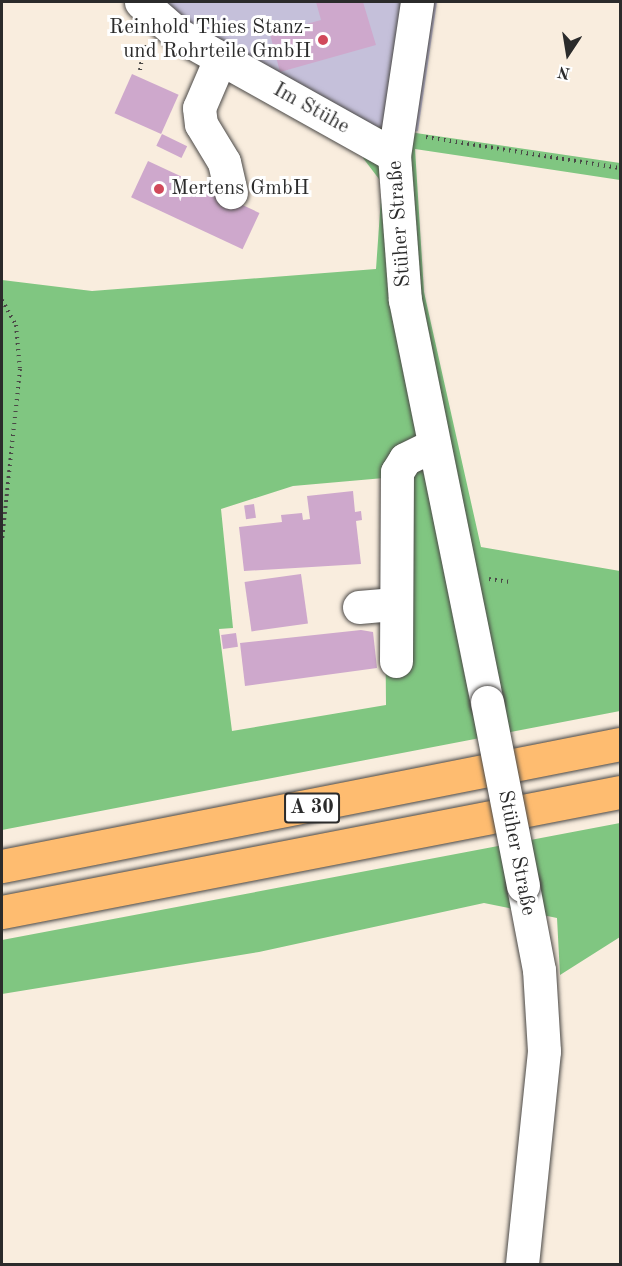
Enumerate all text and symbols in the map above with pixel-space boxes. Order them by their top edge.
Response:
place label: Reinhold Thies Stanz- und Rohrteile GmbH [109,15,311,65]
north arrow [538,24,598,84]
marker: Reinhold Thies Stanz- und Rohrteile GmbH [316,33,330,47]
text: N [557,63,572,81]
street label: Im Stühe [268,78,354,140]
street label: Stüher Straße [383,160,417,288]
place label: Mertens GmbH [171,176,309,202]
marker: Mertens GmbH [152,182,166,196]
street label: Stüher Straße [491,788,541,918]
road number: A 30 [284,791,340,825]

